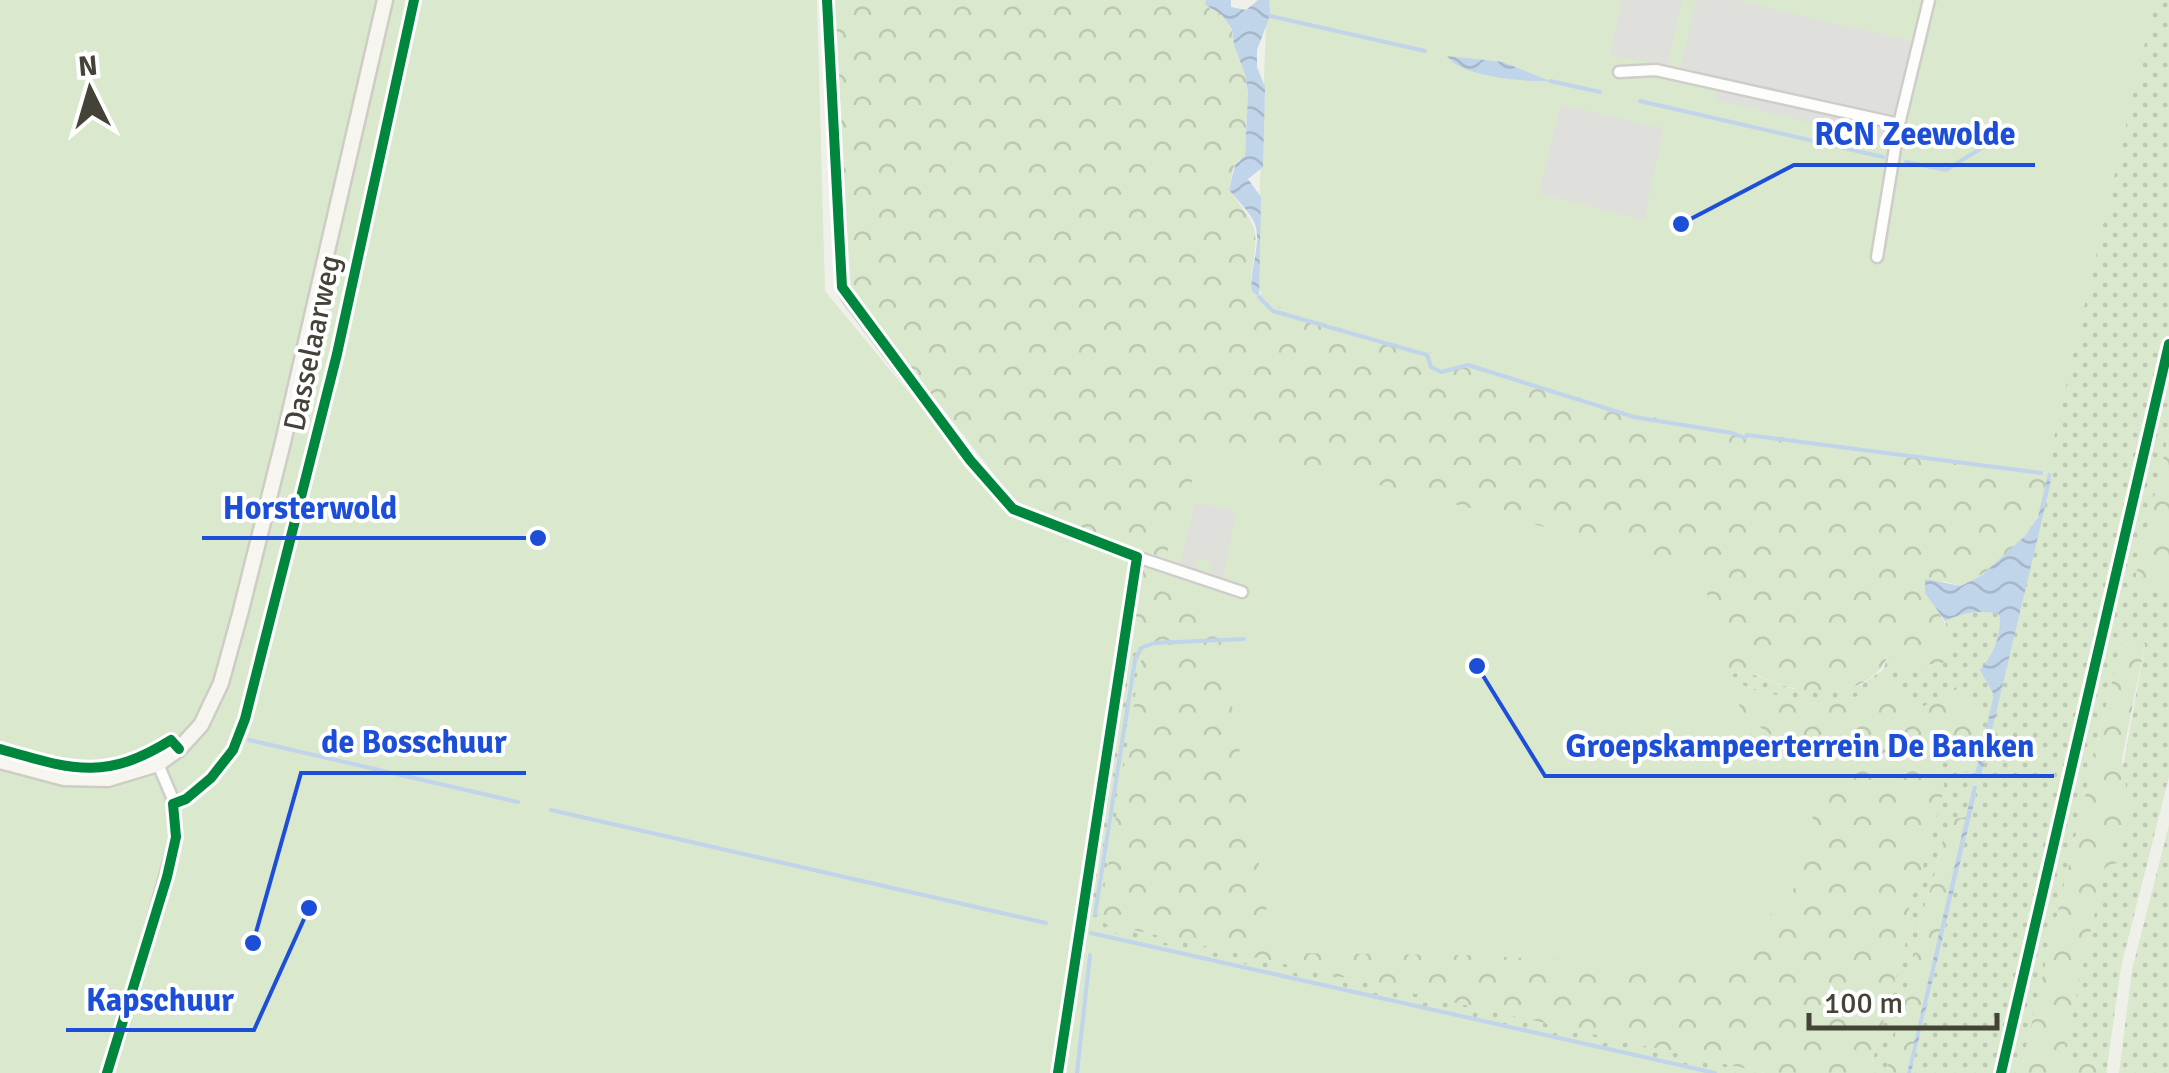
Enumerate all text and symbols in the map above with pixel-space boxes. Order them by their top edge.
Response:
north arrow [40,40,140,140]
text: N [77,48,99,84]
callout: RCN Zeewolde [1794,103,2035,165]
text: RCN Zeewolde [1814,115,2016,154]
street label: Dasselaarweg [276,252,349,434]
callout: Horsterwold [202,476,417,538]
text: Horsterwold [223,489,397,528]
callout: de Bosschuur [301,711,526,773]
callout: Groepskampeerterrein De Banken [1545,714,2054,776]
text: de Bosschuur [321,723,507,762]
text: Groepskampeerterrein De Banken [1565,727,2035,766]
callout: Kapschuur [66,968,254,1030]
scale bar [1809,968,1996,1030]
text: Kapschuur [86,981,234,1020]
text: 100 m [1824,985,1903,1022]

